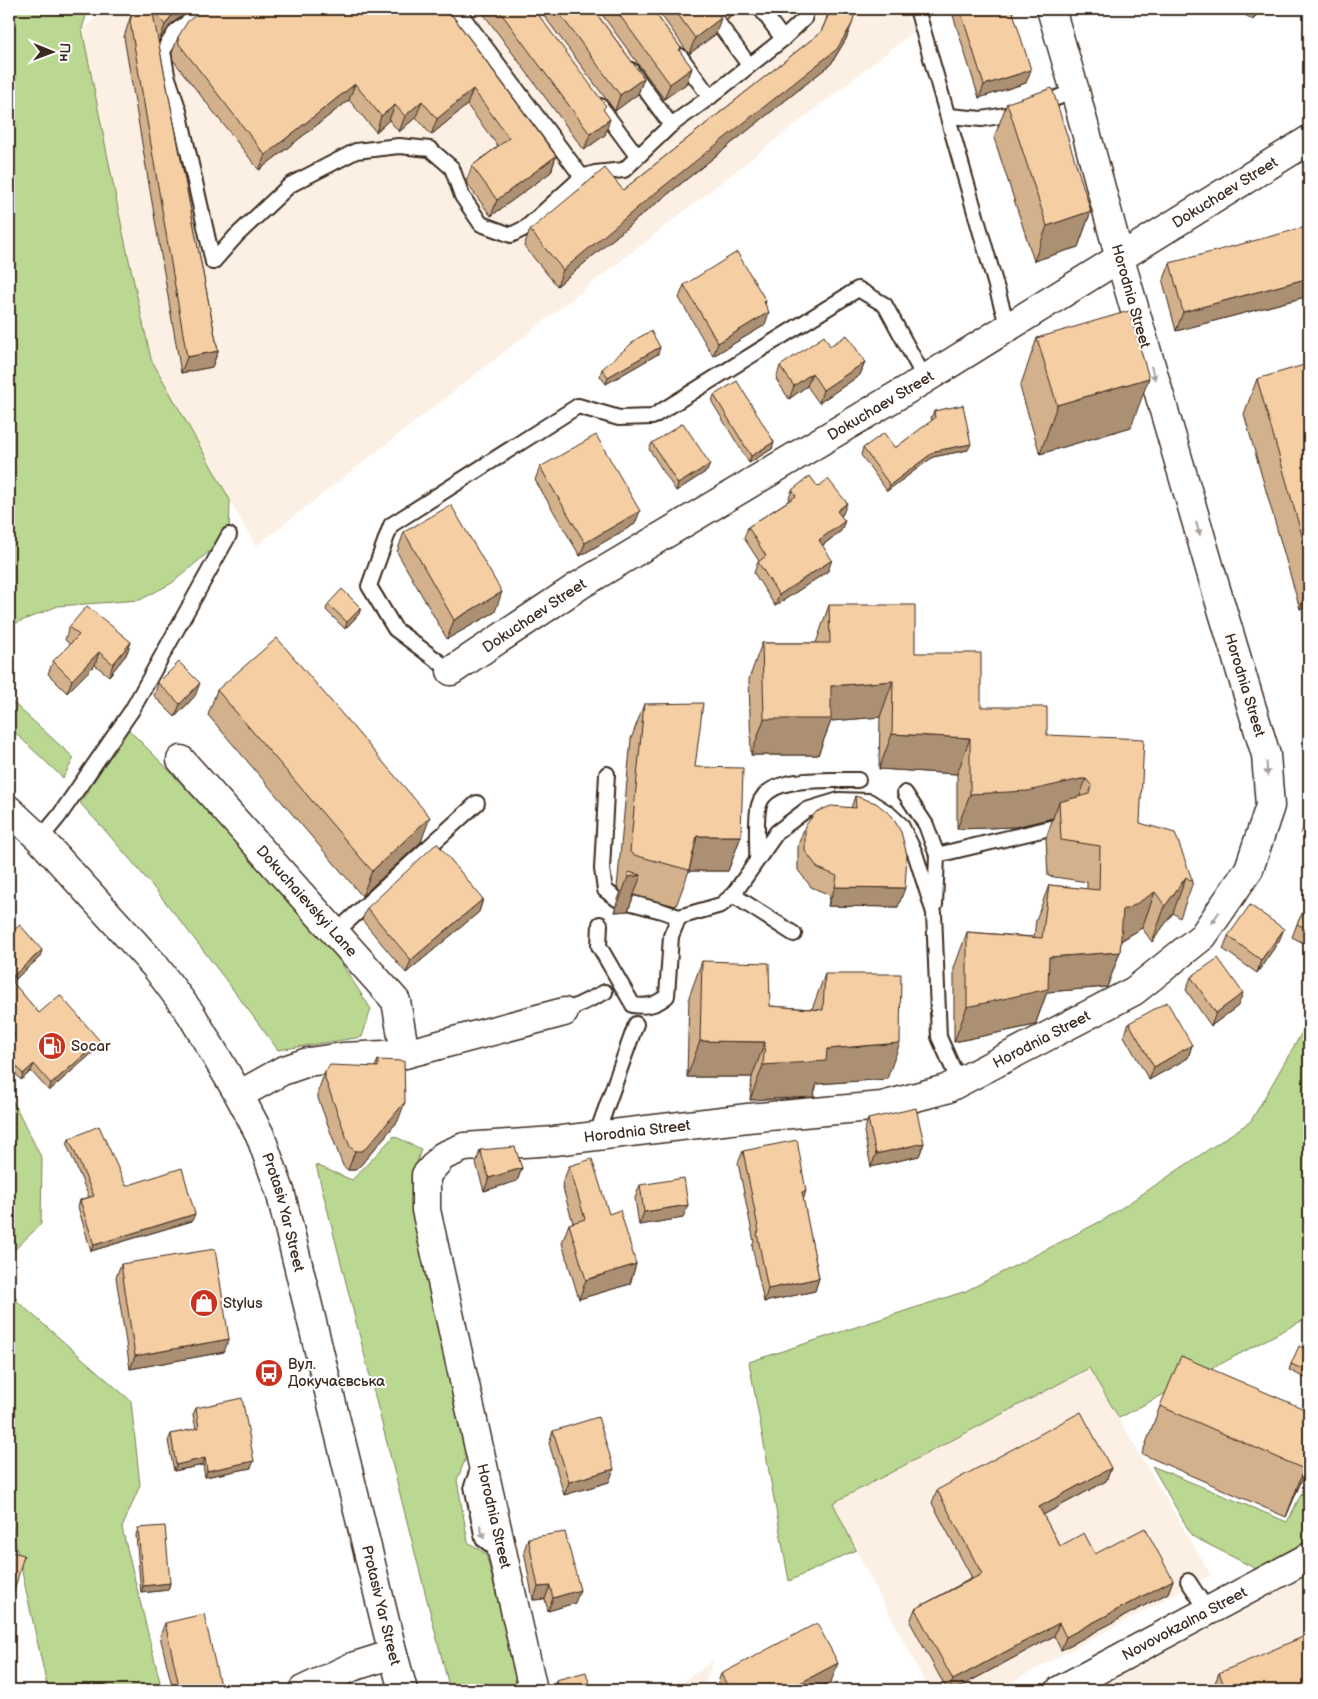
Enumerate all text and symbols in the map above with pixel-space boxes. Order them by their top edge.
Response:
north arrow [28,28,78,78]
text: Пн [56,43,73,62]
street label: Dokuchaev Street [1169,153,1282,233]
street label: Horodnia Street [1107,242,1155,351]
one-way arrow [1149,366,1157,381]
street label: Dokuchaev Street [824,367,938,445]
one-way arrow [1195,522,1203,537]
street label: Dokuchaev Street [479,574,590,657]
street label: Horodnia Street [1220,631,1269,740]
one-way arrow [1264,762,1272,778]
street label: Dokuchaievskyi Lane [252,842,361,961]
one-way arrow [1210,911,1220,925]
street label: Horodnia Street [990,1006,1094,1073]
fuel station icon: Socar [37,1031,67,1061]
place label: Socar [71,1037,111,1056]
street label: Horodnia Street [583,1116,692,1147]
street label: Protasiv Yar Street [257,1150,308,1274]
shop icon: Stylus [189,1288,219,1318]
place label: Stylus [223,1294,263,1313]
place label: Вул. Докучаєвська [288,1355,385,1391]
bus stop icon: Вул. Докучаєвська [254,1358,284,1388]
street label: Horodnia Street [472,1462,515,1571]
one-way arrow [478,1525,486,1540]
street label: Protasiv Yar Street [357,1544,405,1668]
street label: Novovokzalna Street [1119,1583,1251,1665]

